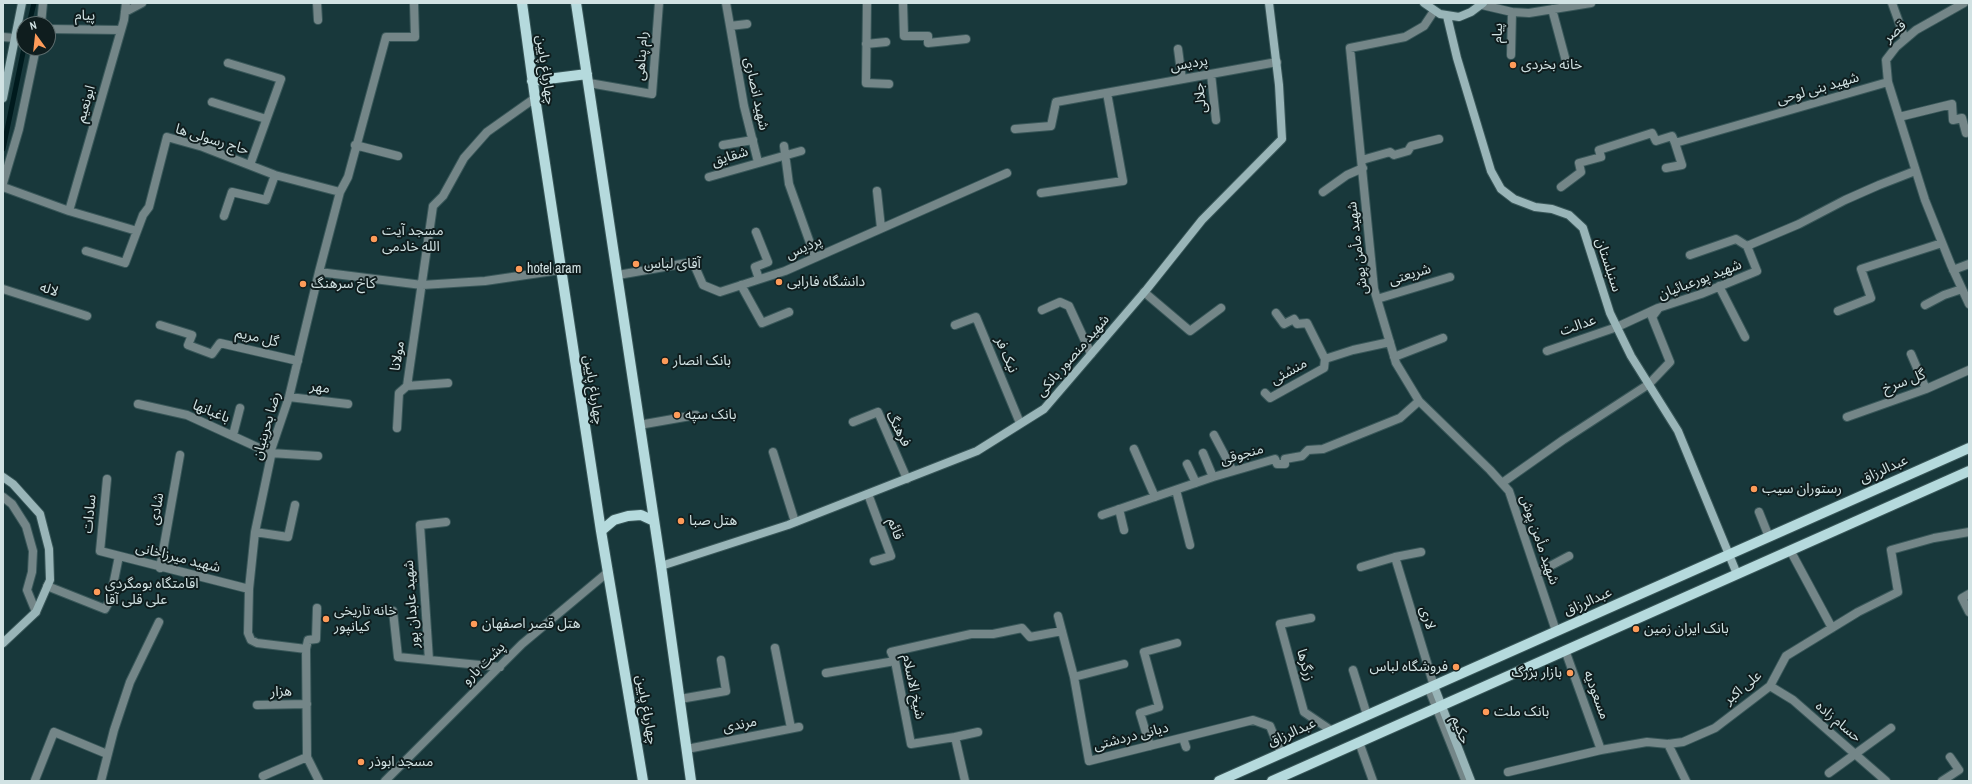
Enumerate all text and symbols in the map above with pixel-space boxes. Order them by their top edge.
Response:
street label: پیام [75,7,95,25]
north arrow [16,16,56,56]
street label: قصر [1880,17,1910,47]
text: N [28,18,38,33]
street label: پیام [1489,23,1507,43]
street label: رام پناهی [632,31,652,81]
street label: چهارباغ پایین [532,34,558,106]
street label: پردیس [1169,52,1209,76]
street label: شهید انصاری [740,56,772,132]
place label: خانه بخردی [1521,57,1582,73]
marker: خانه بخردی [1508,60,1518,70]
street label: شهید بنی لوحی [1775,69,1861,109]
street label: جلالی [1191,82,1211,114]
street label: ابونعیم [73,83,99,125]
street label: حاج رسولی ها [173,121,251,159]
street label: شقایق [710,143,750,171]
street label: شهید مأمن پوش [1344,200,1372,296]
place label: مسجد آیت الله خادمی [382,223,444,256]
street label: پردیس [783,233,825,263]
marker: مسجد آیت الله خادمی [369,234,379,244]
street label: سنبلستان [1591,236,1625,294]
place label: آقای لباس [644,256,701,272]
street label: شهید پورعبائیان [1656,256,1744,304]
marker: آقای لباس [631,259,641,269]
place label: hotel aram [527,261,581,277]
street label: شریعتی [1387,261,1433,289]
marker: hotel aram [514,264,524,274]
place label: دانشگاه فارابی [787,274,865,290]
place label: کاخ سرهنگ [311,276,375,292]
marker: دانشگاه فارابی [774,277,784,287]
street label: لاله [38,279,60,301]
marker: کاخ سرهنگ [298,279,308,289]
street label: شهید منصور بانکی [1033,311,1113,401]
street label: عدالت [1558,312,1598,340]
street label: گل مریم [234,325,280,351]
street label: نیک فر [991,334,1021,376]
street label: مولانا [387,340,409,372]
place label: بانک انصار [673,353,731,369]
street label: چهارباغ پایین [579,354,607,426]
street label: منشئی [1268,355,1310,389]
marker: بانک انصار [660,356,670,366]
street label: گل سرخ [1880,366,1928,398]
street label: مهر [309,378,331,398]
street label: رضا بحرینیان [249,390,285,462]
street label: باغبانها [190,397,232,427]
place label: بانک سپه [685,407,736,423]
street label: فرهنگ [882,408,914,450]
marker: بانک سپه [672,410,682,420]
street label: منجوقی [1218,441,1266,469]
street label: عبدالرزاق [1857,452,1911,488]
place label: رستوران سيب [1762,481,1842,497]
marker: رستوران سيب [1749,484,1759,494]
street label: شادی [146,492,168,526]
street label: شهید مأمن پوش [1516,493,1562,587]
street label: سادات [80,494,100,534]
place label: هتل صبا [689,513,737,529]
marker: هتل صبا [676,516,686,526]
street label: قائم [883,516,907,542]
street label: شهید میرزاخانی [134,539,222,577]
street label: شهید عابدان پور [401,559,423,649]
place label: اقامتگاه بومگردی علی قلی آقا [105,576,199,608]
street label: عبدالرزاق [1561,584,1615,620]
marker: اقامتگاه بومگردی علی قلی آقا [92,587,102,597]
place label: خانه تاریخی کیانپور [334,603,396,636]
street label: لاری [1415,604,1439,632]
marker: خانه تاریخی کیانپور [321,614,331,624]
place label: هتل قصر اصفهان [482,616,581,632]
marker: هتل قصر اصفهان [469,619,479,629]
place label: بانک ایران زمین [1644,621,1729,637]
marker: بانک ایران زمین [1631,624,1641,634]
street label: پشت بارو [459,639,509,689]
street label: زرگرها [1292,647,1318,683]
street label: شیخ الاسلام [898,653,928,721]
place label: فروشگاه لباس [1369,659,1448,675]
marker: فروشگاه لباس [1451,662,1461,672]
place label: بازار بزرگ [1512,665,1562,681]
street label: علی اکبر [1721,667,1765,709]
marker: بازار بزرگ [1565,668,1575,678]
street label: مسعودیه [1579,668,1613,722]
street label: چهارباغ پایین [632,674,660,746]
street label: هزار [270,683,292,701]
street label: حسام زاده [1812,698,1864,746]
place label: بانک ملت [1494,704,1549,720]
marker: بانک ملت [1481,707,1491,717]
street label: مرندی [722,713,758,737]
street label: حکیم [1447,714,1473,746]
street label: عبدالرزاق [1265,715,1319,751]
street label: دیانی دردشتی [1092,720,1170,754]
place label: مسجد ابوذر [369,754,433,770]
marker: مسجد ابوذر [356,757,366,767]

